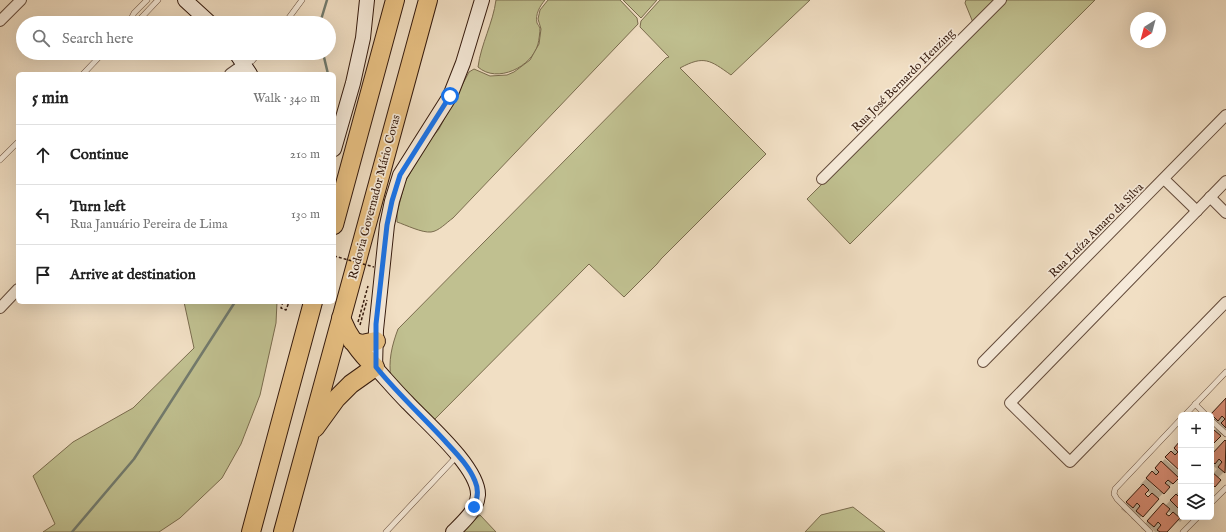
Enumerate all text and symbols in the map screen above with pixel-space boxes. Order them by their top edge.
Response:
north arrow [1130,12,1166,48]
search box [16,16,336,60]
street label: Rua José Bernardo Henzing [849,25,959,136]
icon: search [30,27,52,49]
text: Search here [62,29,133,48]
route start [441,87,459,105]
text: 5 min [32,88,69,109]
text: Walk · 340 m [253,90,320,107]
street label: Rodovia Governador Mário Covas [345,113,404,281]
icon: ahead [32,144,54,166]
text: Continue [70,145,128,164]
text: 210 m [290,146,320,163]
street label: Rua Luíza Amaro da Silva [1046,179,1147,281]
text: Turn left [70,197,126,216]
icon: left [32,204,54,226]
text: 130 m [291,206,320,223]
text: Rua Januário Pereira de Lima [70,216,228,233]
icon: arrive [32,264,54,286]
text: Arrive at destination [70,265,196,284]
map controls [1178,412,1214,520]
button: + [1178,412,1214,448]
button: − [1178,448,1214,484]
button: layers [1178,484,1214,520]
route end [465,498,483,516]

